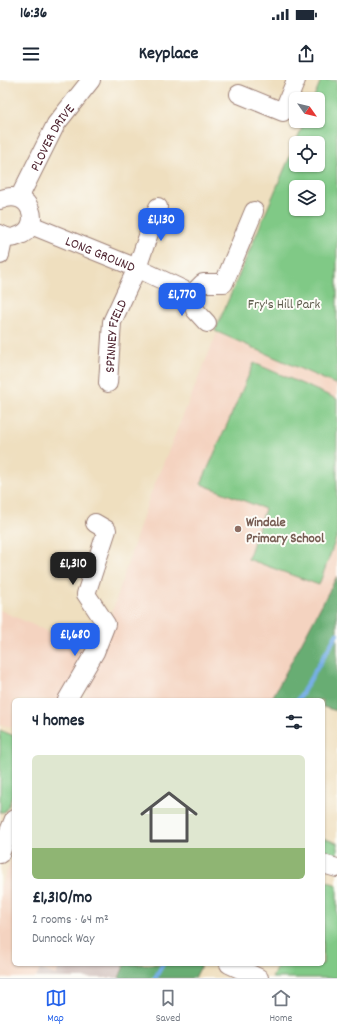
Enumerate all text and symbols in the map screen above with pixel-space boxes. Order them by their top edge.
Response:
text: 16:36 [20,3,47,25]
text: Keyplace [139,42,198,67]
icon: menu [20,43,42,65]
icon: share [295,43,317,65]
north arrow [289,92,325,128]
map controls [289,92,325,216]
street label: PLOVER DRIVE [26,100,81,175]
button: locate [289,136,325,172]
button: layers [289,180,325,216]
pin: £1,130 [128,208,194,242]
text: £1,130 [147,211,175,230]
street label: LONG GROUND [62,232,138,278]
pin: £1,770 [149,283,215,317]
text: £1,770 [168,286,196,305]
park label: Fry's Hill Park [248,295,320,315]
street label: SPINNEY FIELD [101,296,133,373]
place label: Windale Primary School [246,513,325,549]
marker: Windale Primary School [233,524,243,534]
pin: £1,310 [40,552,106,586]
text: £1,310 [59,555,87,574]
pin: £1,680 [42,623,108,657]
text: £1,680 [60,626,90,645]
text: 4 homes [32,710,85,734]
icon: filters [283,711,305,733]
icon: home [133,781,205,853]
text: £1,310/mo [32,887,92,911]
text: 2 rooms · 64 m² [32,911,109,930]
text: Dunnock Way [32,930,94,949]
tab: Map [45,987,67,1027]
tab: Saved [156,987,180,1027]
tab: Home [269,987,292,1027]

